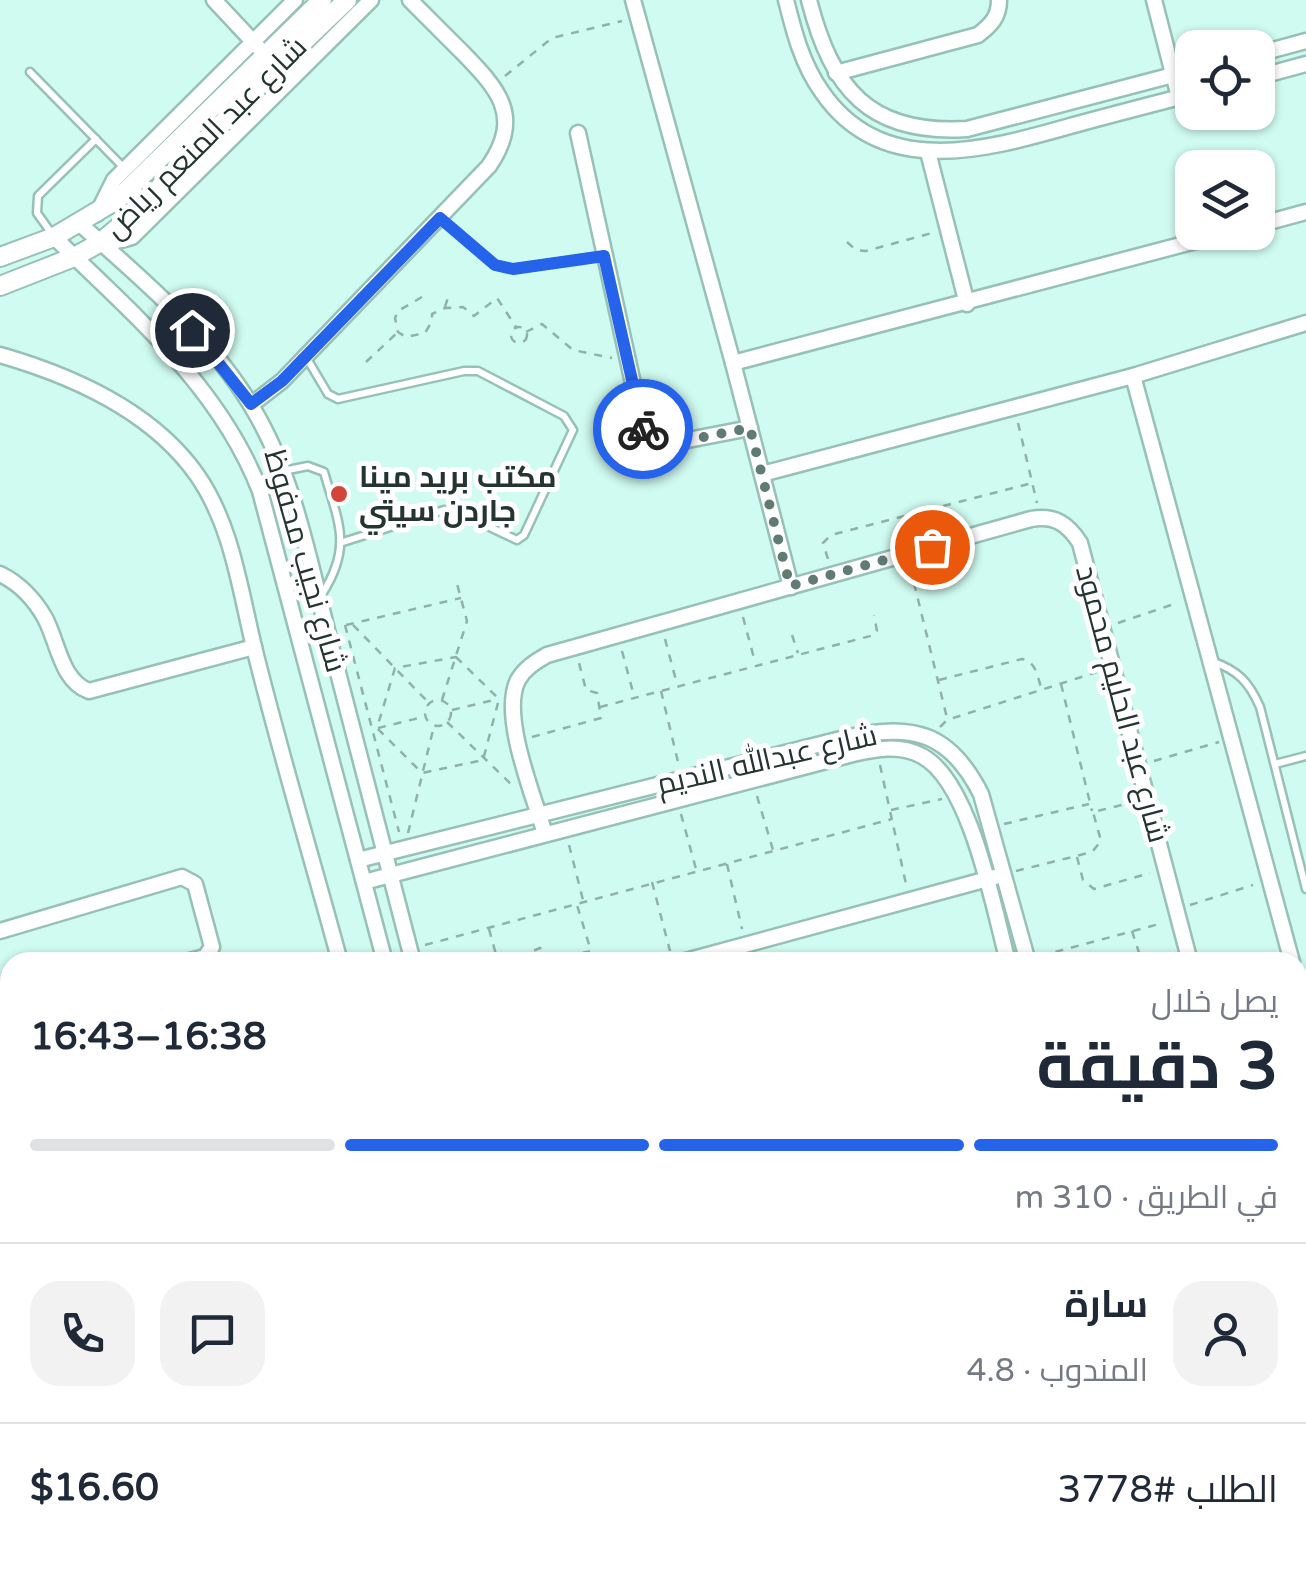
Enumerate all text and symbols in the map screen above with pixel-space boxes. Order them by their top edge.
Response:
street label: شارع عبد المنعم رياض [97,29,316,248]
map controls [1175,30,1275,250]
button: locate [1175,30,1275,130]
button: layers [1175,150,1275,250]
pin [150,288,235,373]
icon: home [165,303,220,358]
courier [593,379,693,479]
icon: bike [616,402,671,457]
street label: شارع نجيب محفوظ [255,445,354,677]
place label: مكتب بريد مينا جاردن سيتي [359,459,557,535]
marker: مكتب بريد مينا جاردن سيتي [328,483,350,505]
pin [890,505,975,590]
icon: bag [905,520,960,575]
street label: شارع عبد الحليم محمود [1066,561,1177,847]
street label: شارع عبدالله النديم [653,715,881,804]
text: يصل خلال [1151,983,1278,1021]
text: 16:38–16:43 [30,1014,267,1060]
text: 3 دقيقة [1037,1028,1278,1107]
text: في الطريق · 310 m [1015,1179,1278,1217]
button: phone [30,1281,135,1386]
button: chat [160,1281,265,1386]
button: person [1173,1281,1278,1386]
text: سارة [1065,1282,1148,1328]
text: المندوب · 4.8 [966,1352,1148,1390]
text: $16.60 [30,1465,159,1511]
text: الطلب #3778 [1058,1467,1278,1513]

